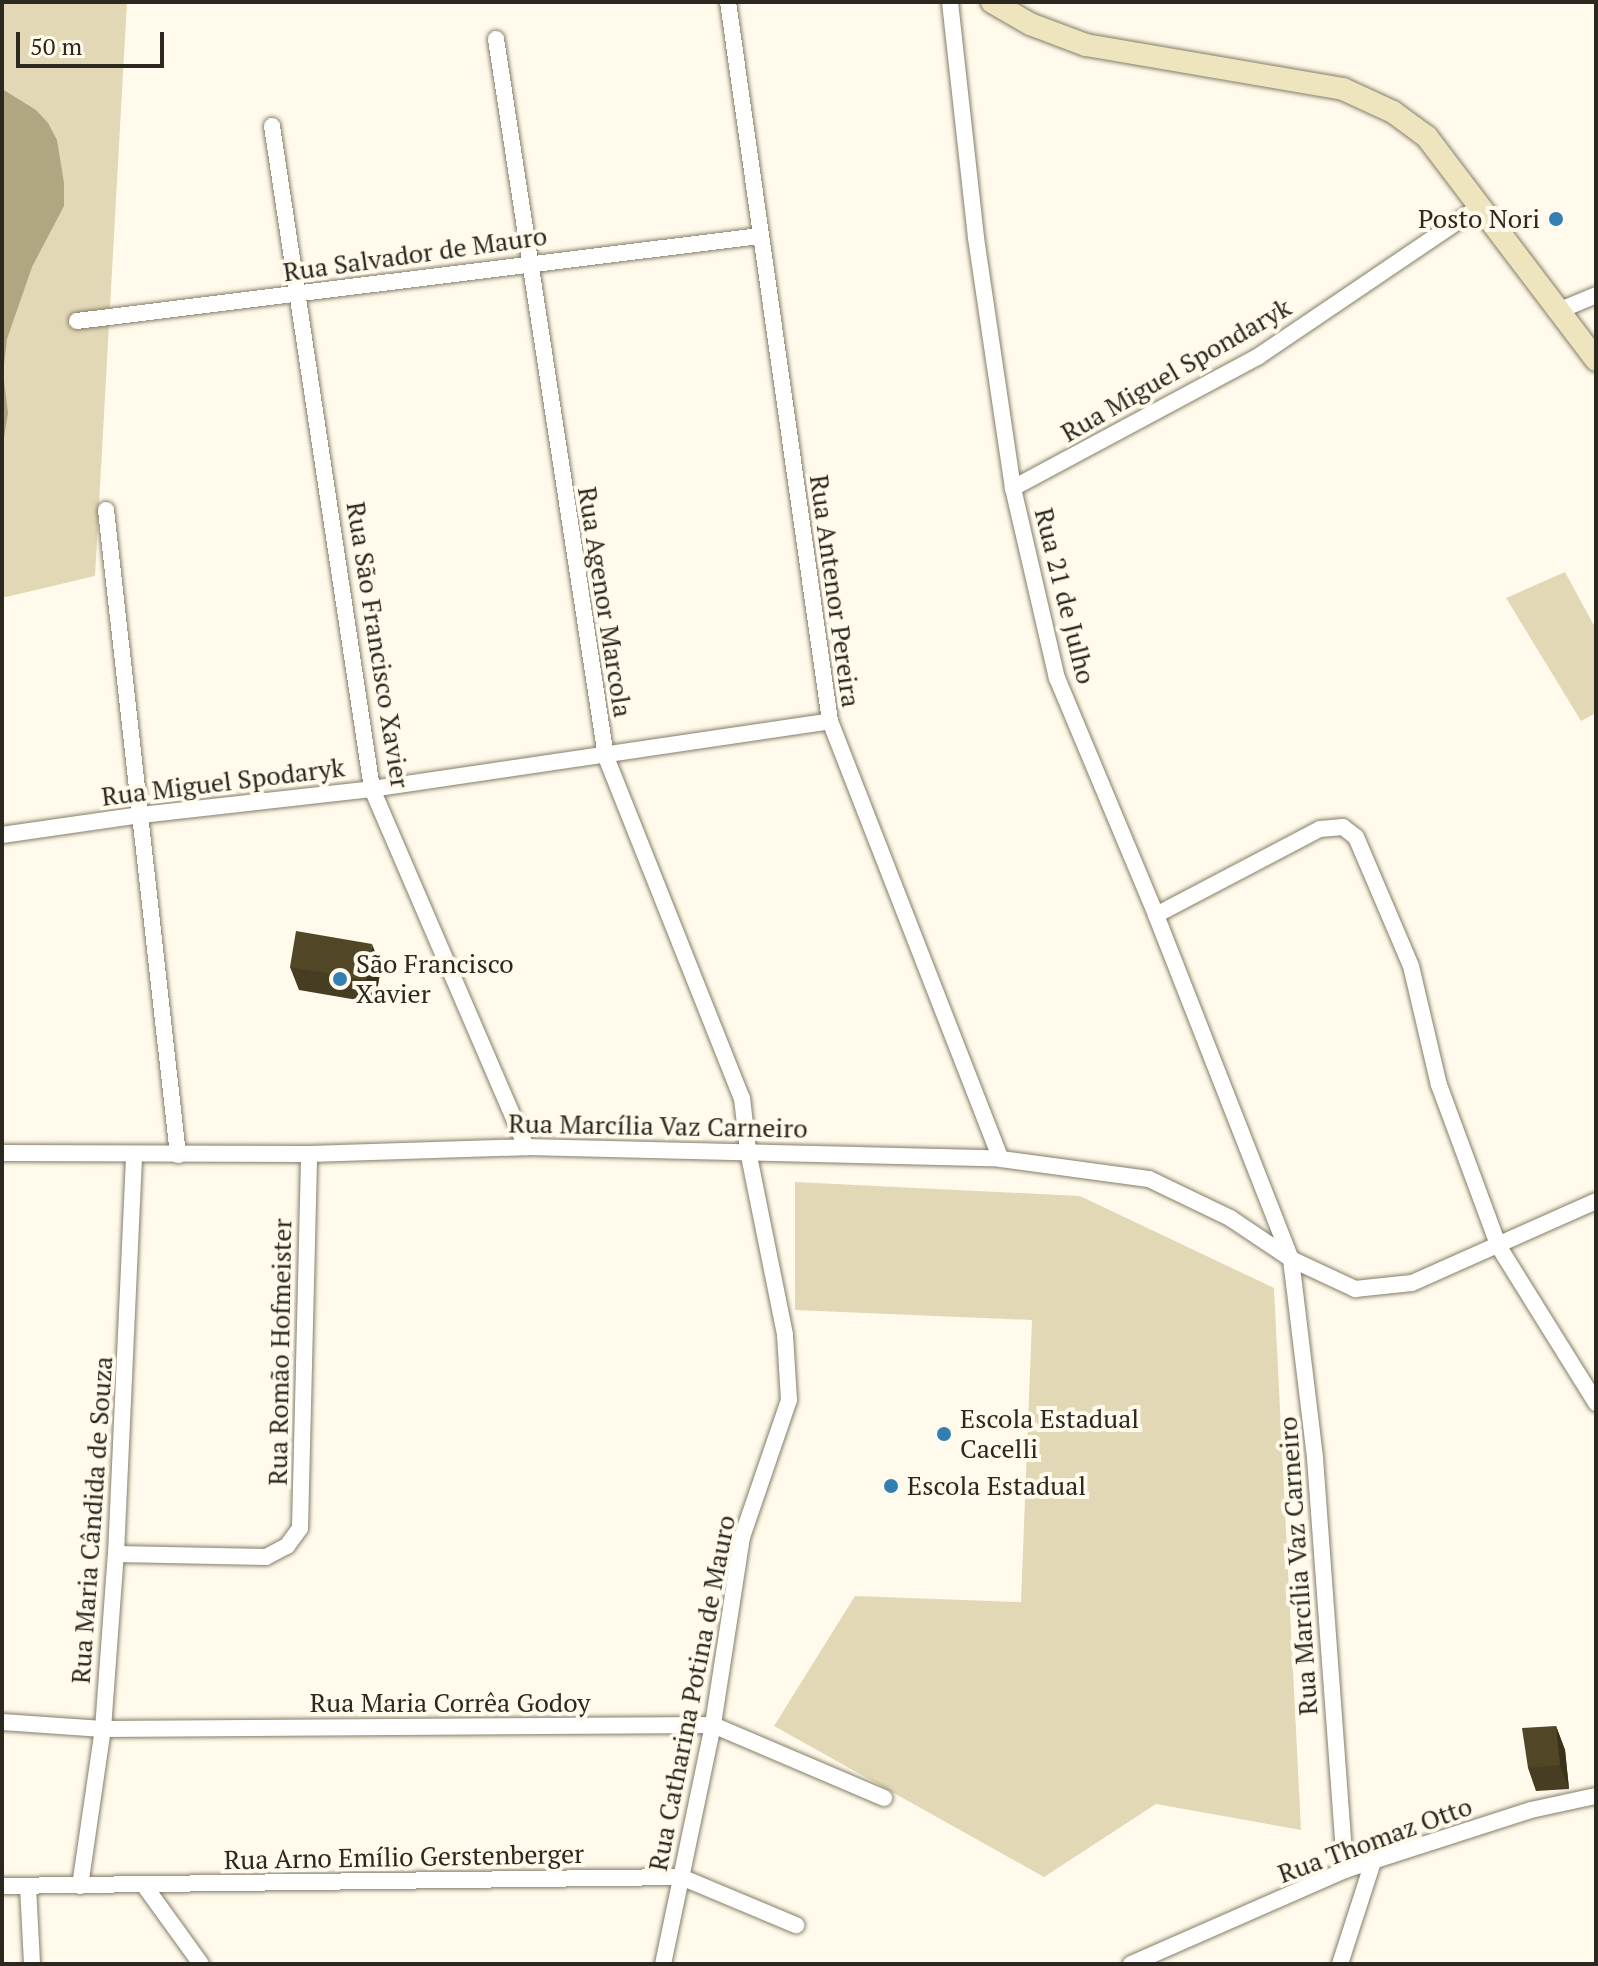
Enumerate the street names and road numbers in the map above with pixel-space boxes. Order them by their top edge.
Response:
street label: Rua Salvador de Mauro [281,220,549,288]
street label: Rua Miguel Spondaryk [1056,291,1296,449]
street label: Rua Antenor Pereira [803,473,867,709]
street label: Rua Agenor Marcola [571,484,639,720]
street label: Rua São Francisco Xavier [340,500,416,790]
street label: Rua 21 de Julho [1028,505,1102,687]
street label: Rua Miguel Spodaryk [100,752,346,812]
street label: Rua Marcília Vaz Carneiro [508,1108,808,1144]
street label: Rua Romão Hofmeister [262,1218,298,1486]
street label: Rua Maria Cândida de Souza [65,1355,119,1685]
street label: Rua Marcília Vaz Carneiro [1272,1415,1324,1717]
street label: Rua Catharina Potina de Mauro [642,1513,742,1873]
street label: Rua Maria Corrêa Godoy [310,1687,590,1719]
street label: Rua Thomaz Otto [1274,1790,1476,1890]
street label: Rua Arno Emílio Gerstenberger [223,1838,585,1876]

